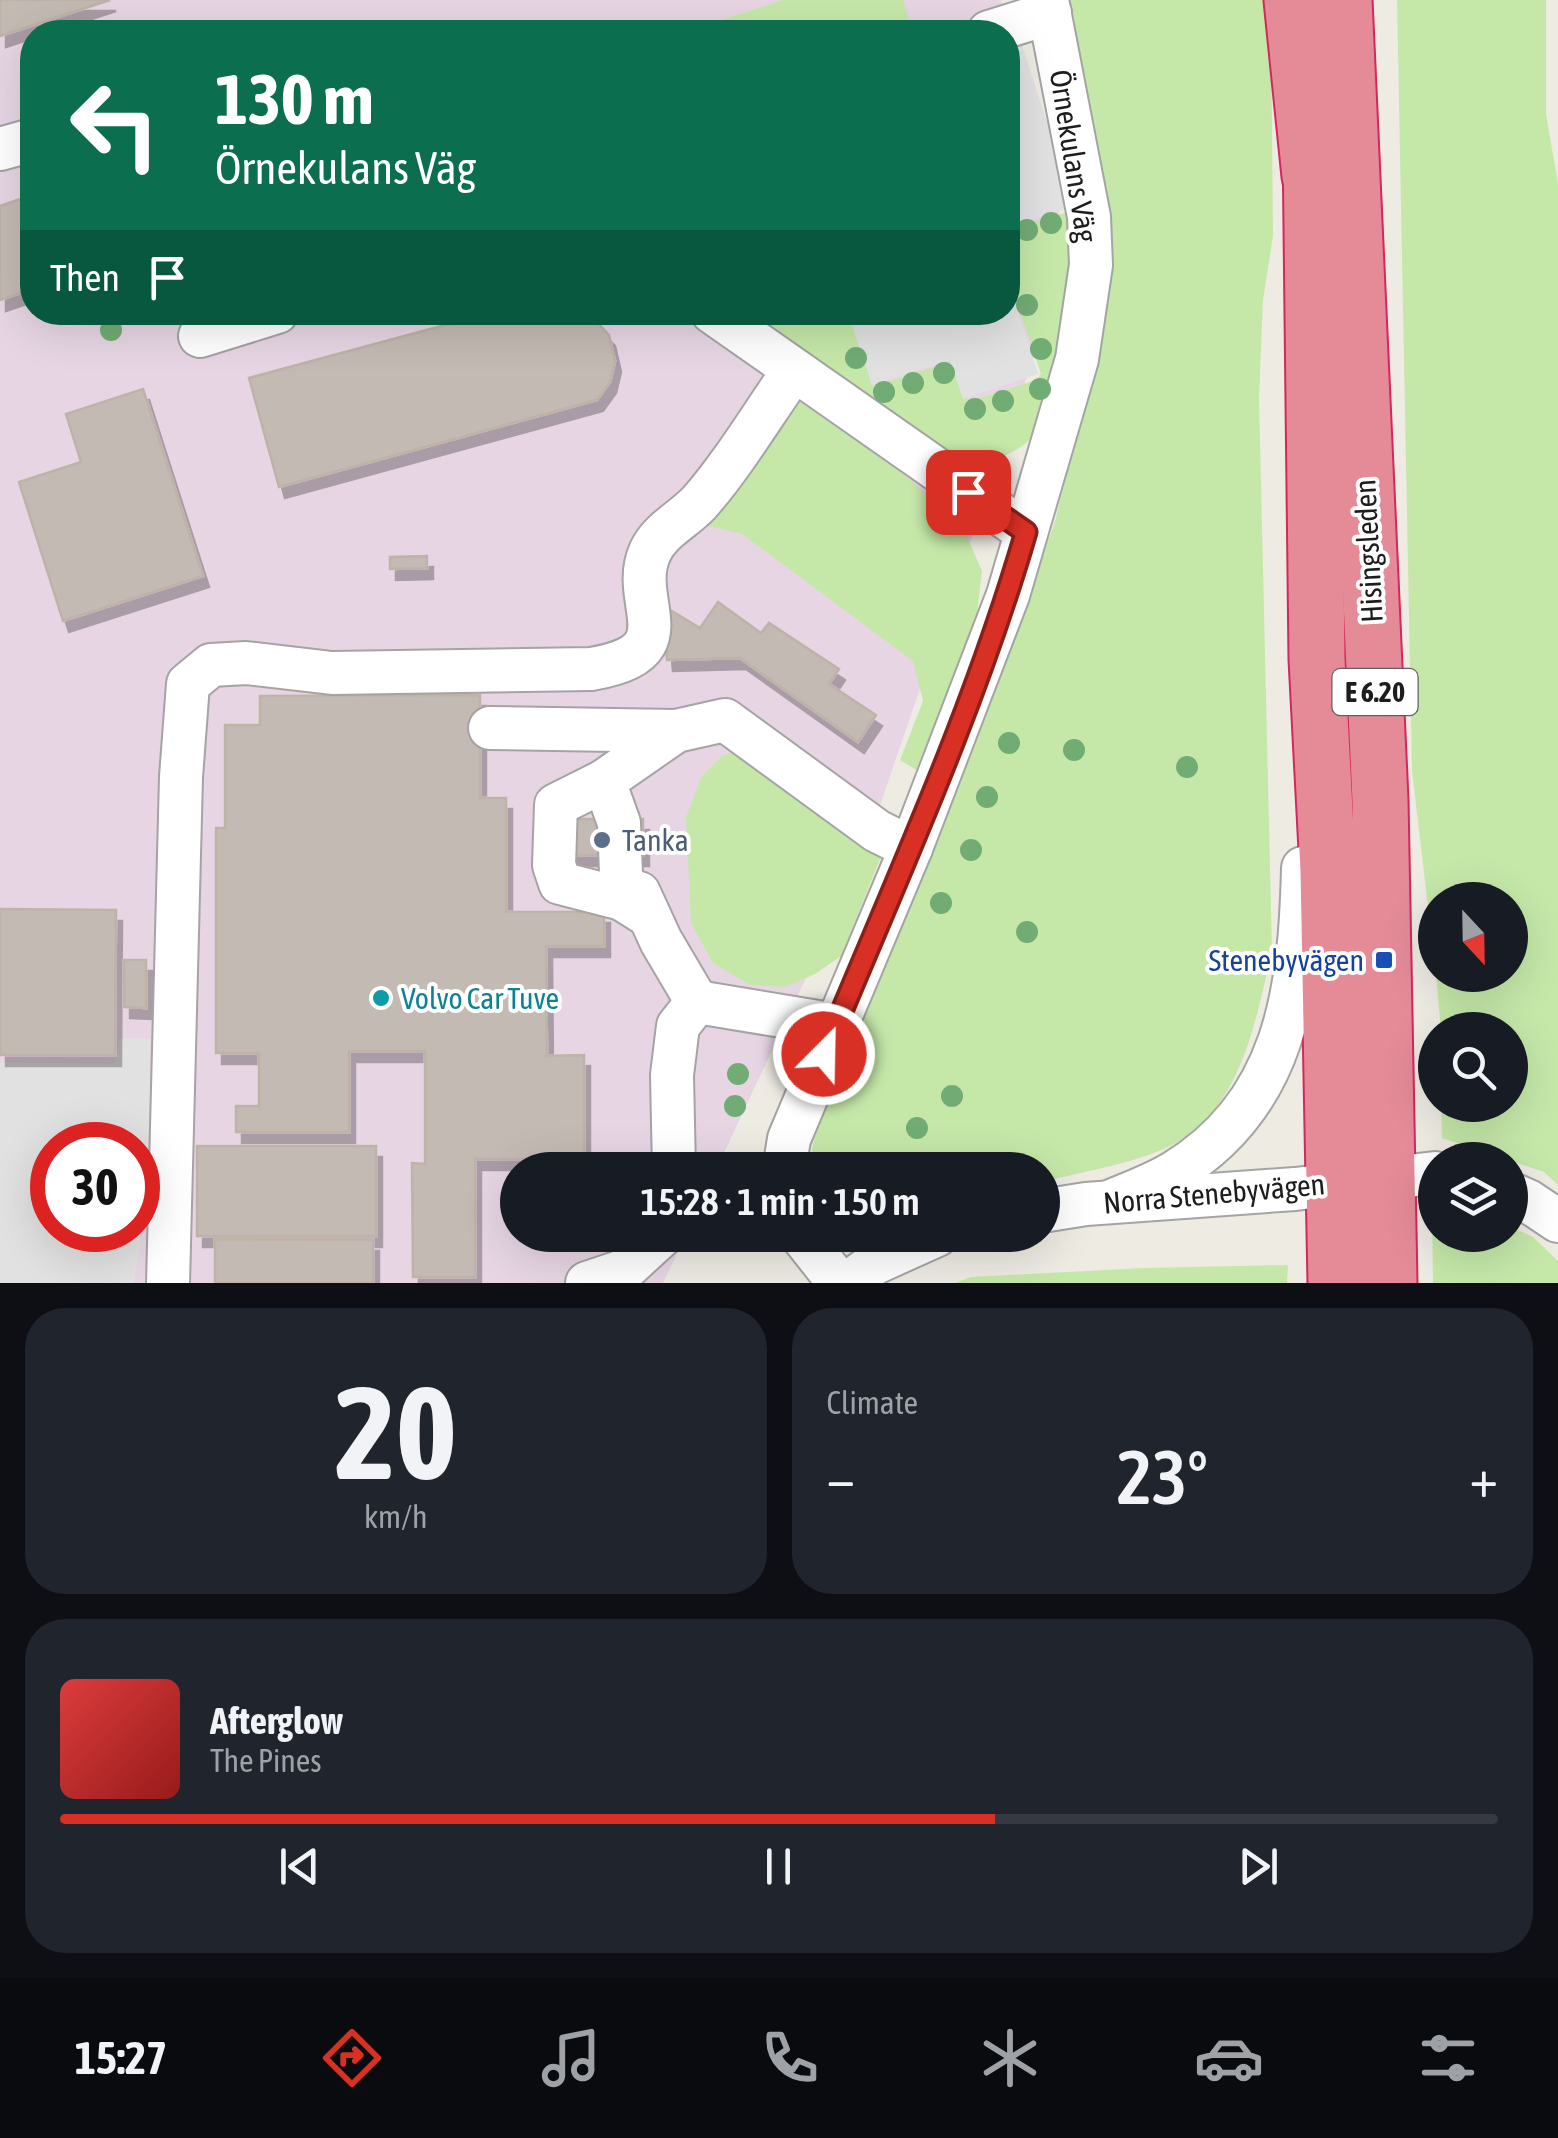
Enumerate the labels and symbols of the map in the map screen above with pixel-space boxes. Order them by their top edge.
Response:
street label: Örnekulans Väg [1044,67,1104,245]
pin [926,450,1011,535]
street label: Hisingsleden [1347,479,1389,623]
road number: E 6.20 [1332,669,1418,715]
place label: Tanka [622,823,689,857]
marker: Tanka [591,829,613,851]
north arrow [1418,882,1528,992]
place label: Stenebyvägen [1209,943,1364,977]
marker: Stenebyvägen [1373,949,1395,971]
place label: Volvo Car Tuve [401,981,559,1015]
marker: Volvo Car Tuve [370,987,392,1009]
position arrow [772,1002,876,1106]
speed limit sign: 30 [30,1122,160,1252]
street label: Norra Stenebyvägen [1102,1166,1326,1220]

